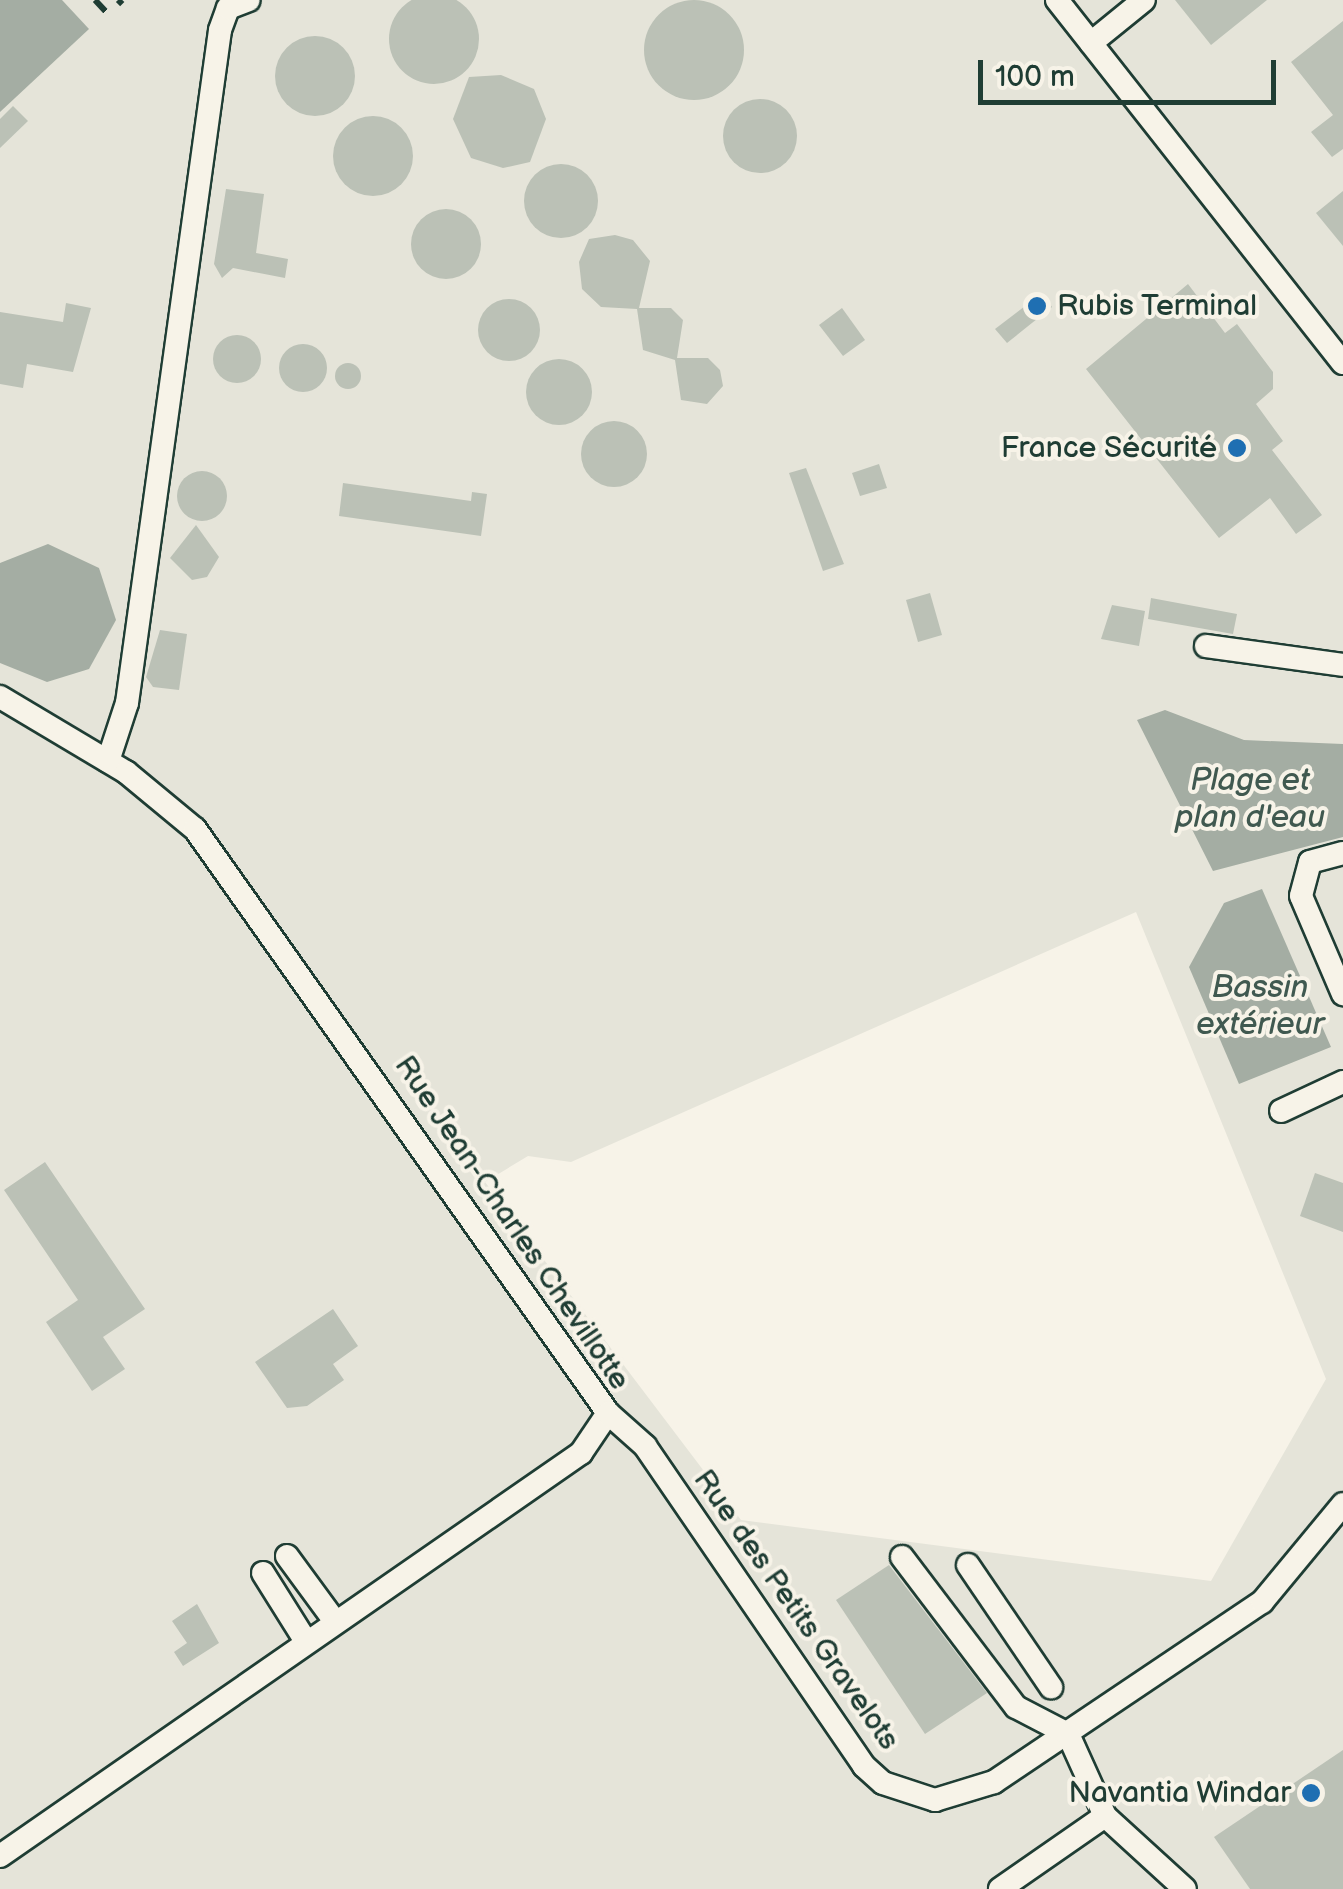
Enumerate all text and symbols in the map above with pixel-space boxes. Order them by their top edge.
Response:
scale bar [983,40,1280,102]
text: 100 m [995,59,1075,95]
place label: Rubis Terminal [1057,288,1258,324]
marker: Rubis Terminal [1026,295,1048,317]
place label: France Sécurité [1000,430,1217,466]
marker: France Sécurité [1226,437,1248,459]
water label: Plage et plan d'eau [1175,763,1325,838]
water label: Bassin extérieur [1196,970,1324,1045]
street label: Rue Jean-Charles Chevillotte [386,1048,638,1398]
street label: Rue des Petits Gravelots [685,1463,907,1757]
place label: Navantia Windar [1067,1775,1291,1811]
marker: Navantia Windar [1300,1782,1322,1804]

